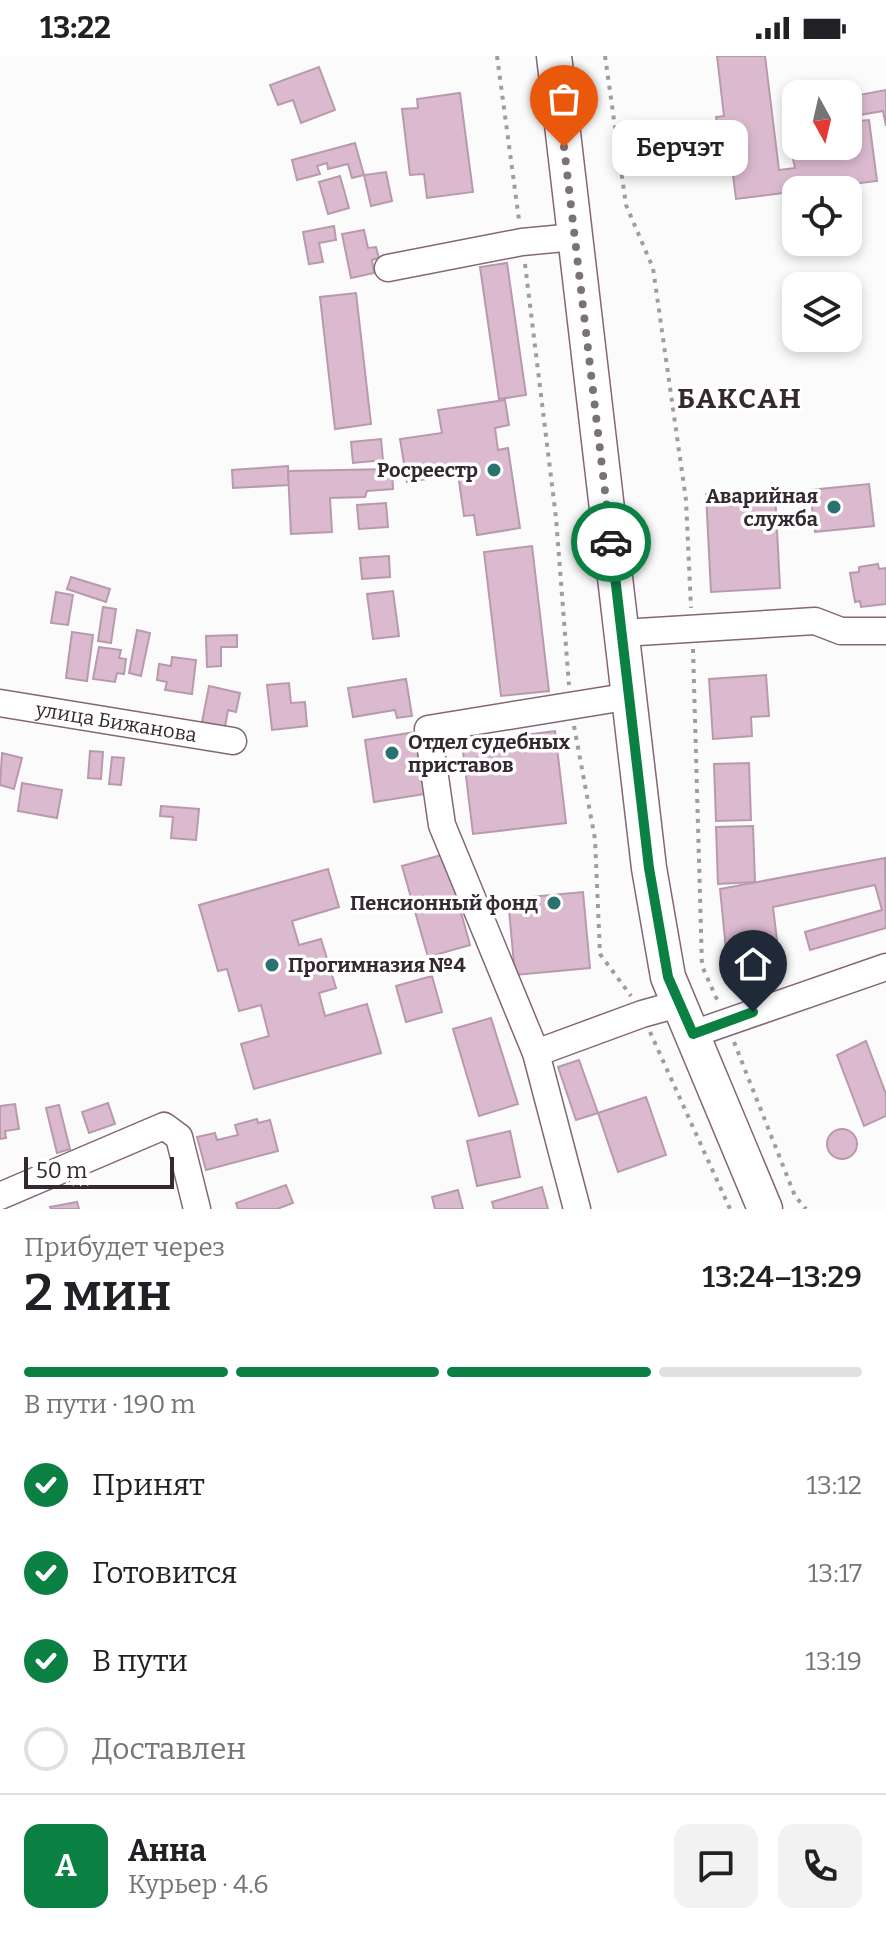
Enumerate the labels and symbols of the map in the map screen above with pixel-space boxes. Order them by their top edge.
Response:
pin [530,65,598,147]
north arrow [782,80,862,160]
callout: Берчэт [612,119,748,175]
district label: БАКСАН [677,382,803,415]
place label: Росреестр [377,458,478,482]
marker: Росреестр [485,461,503,479]
place label: Аварийная служба [706,484,818,531]
marker: Аварийная служба [825,498,843,516]
courier [571,502,651,582]
street label: улица Бижанова [33,697,199,747]
place label: Отдел судебных приставов [408,730,571,777]
marker: Отдел судебных приставов [383,744,401,762]
place label: Пенсионный фонд [350,891,538,915]
marker: Пенсионный фонд [545,894,563,912]
pin [719,930,787,1012]
place label: Прогимназия №4 [288,953,466,977]
marker: Прогимназия №4 [263,956,281,974]
scale bar [24,1153,174,1189]

